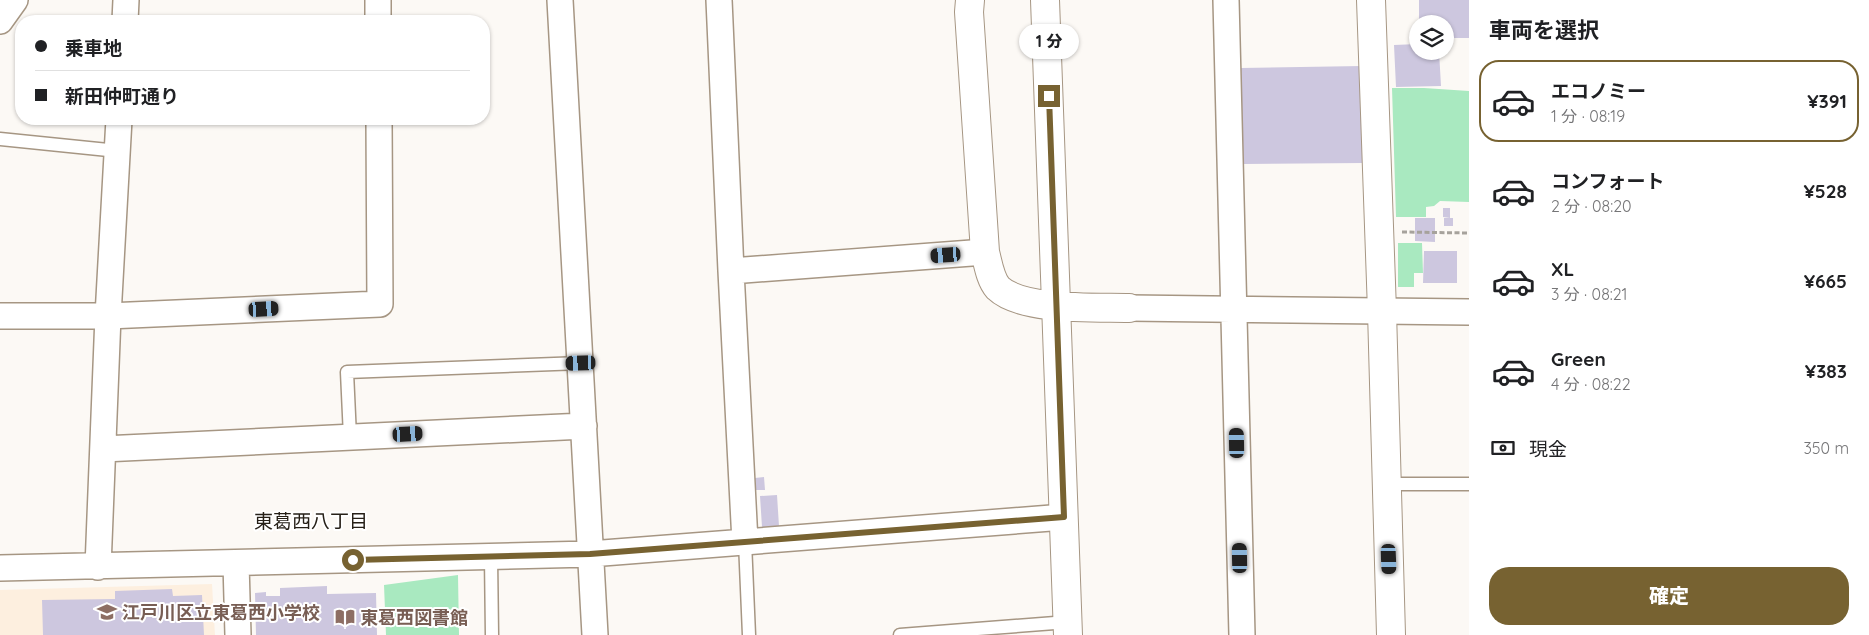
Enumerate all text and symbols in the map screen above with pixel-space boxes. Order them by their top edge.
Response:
map controls [1409,15,1454,60]
button: layers [1409,15,1454,60]
text: 車両を選択 [1489,16,1599,44]
callout: 1 分 [1019,23,1079,58]
text: 1 分 [1036,31,1062,51]
text: 乗車地 [65,36,122,60]
icon: car [1491,79,1536,124]
text: エコノミー [1551,79,1646,103]
text: 新田仲町通り [65,84,179,108]
route end [1038,85,1060,107]
text: ¥391 [1807,89,1847,113]
text: 1 分 · 08:19 [1551,106,1625,126]
icon: car [1491,169,1536,214]
text: コンフォート [1551,169,1664,193]
text: ¥528 [1804,179,1847,203]
text: 2 分 · 08:20 [1551,196,1632,216]
car [930,246,961,264]
text: XL [1551,257,1574,281]
icon: car [1491,259,1536,304]
text: ¥665 [1804,269,1847,293]
text: 3 分 · 08:21 [1551,284,1628,304]
car [248,301,279,317]
text: Green [1551,347,1606,371]
icon: car [1491,349,1536,394]
car [565,355,596,371]
text: ¥383 [1805,359,1847,383]
text: 4 分 · 08:22 [1551,374,1631,394]
car [392,426,423,442]
car [1229,428,1244,458]
icon: cash [1489,434,1517,462]
text: 現金 [1529,437,1567,461]
text: 350 m [1803,438,1849,458]
district label: 東葛西八丁目 [254,509,368,533]
car [1232,543,1247,573]
car [1380,544,1397,574]
route start [342,549,364,571]
button: 確定 [1489,567,1849,625]
school or university icon: 江戸川区立東葛西小学校 [96,601,118,623]
place label: 江戸川区立東葛西小学校 [122,601,320,624]
library icon: 東葛西図書館 [334,606,356,628]
place label: 東葛西図書館 [360,606,468,629]

